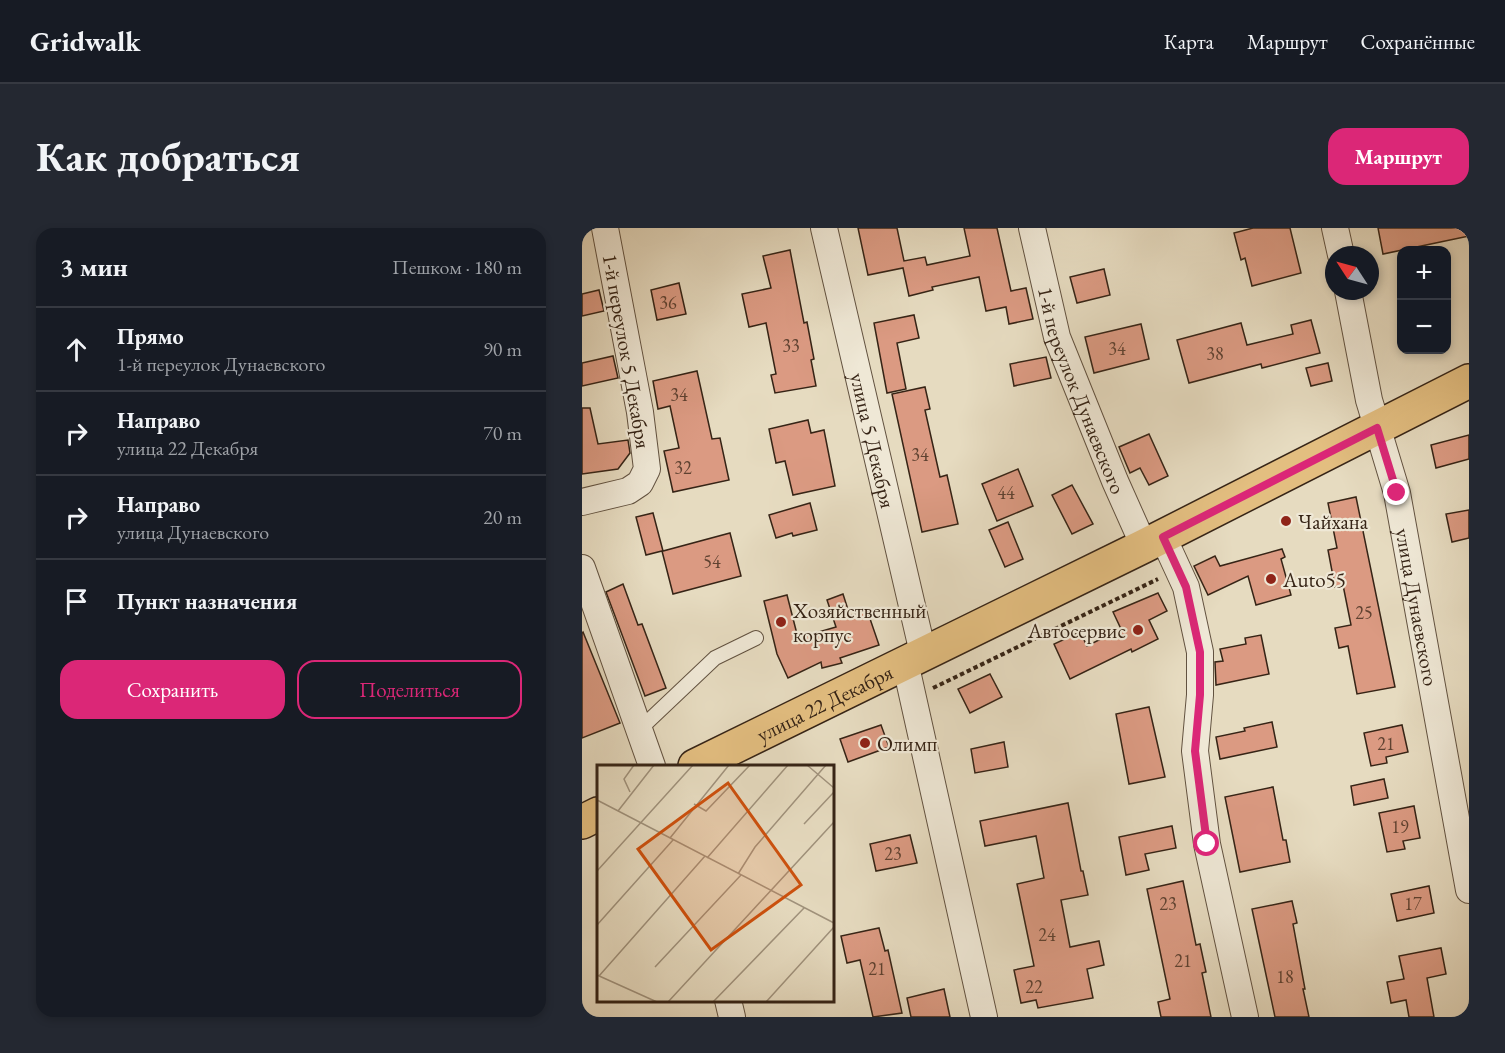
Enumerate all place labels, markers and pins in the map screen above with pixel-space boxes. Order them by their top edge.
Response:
place label: Чайхана [1298,508,1369,535]
marker: Чайхана [1279,514,1293,528]
place label: Auto55 [1282,566,1346,593]
marker: Auto55 [1264,572,1278,586]
place label: Хозяйственный корпус [792,597,926,648]
marker: Хозяйственный корпус [774,615,788,629]
place label: Автосервис [1027,617,1126,644]
marker: Автосервис [1131,623,1145,637]
place label: Олимп [877,730,938,757]
marker: Олимп [858,736,872,750]

